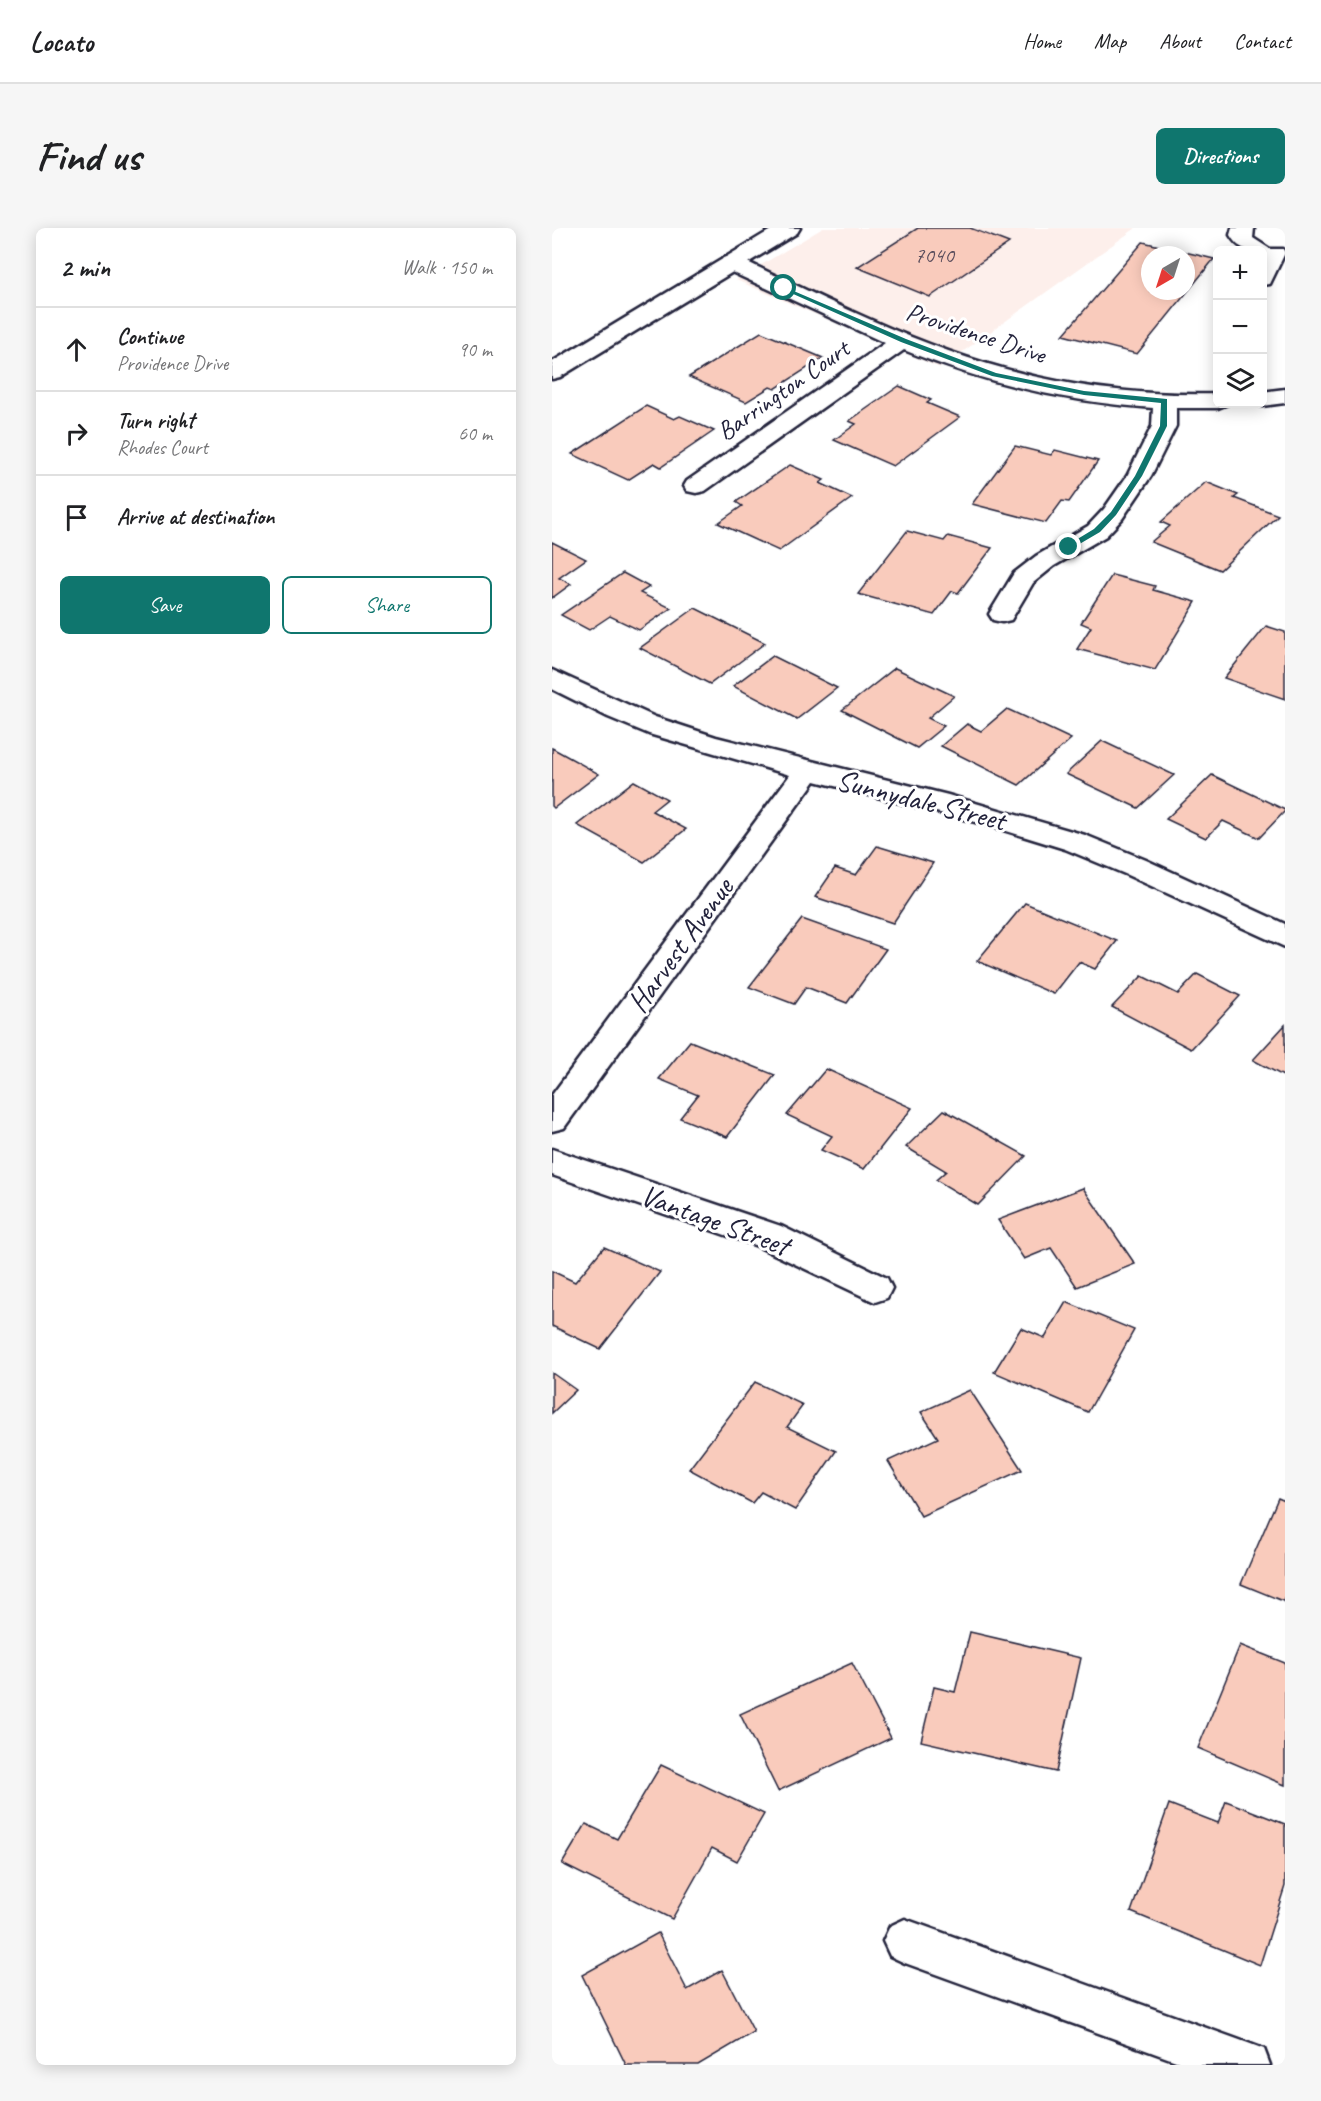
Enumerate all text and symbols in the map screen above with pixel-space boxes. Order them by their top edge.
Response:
text: Locato [30,24,93,59]
text: Home [1023,28,1061,54]
text: Map [1094,28,1126,54]
text: About [1159,28,1201,54]
text: Contact [1234,28,1291,54]
button: Directions [1156,128,1285,184]
text: Find us [36,130,141,183]
house number: 7040 [914,241,956,269]
north arrow [1141,246,1195,300]
map controls [1213,246,1267,408]
button: + [1213,246,1267,300]
text: 2 min [60,251,110,284]
text: Walk · 150 m [402,255,492,280]
route start [770,274,796,300]
street label: Providence Drive [902,295,1051,372]
button: − [1213,300,1267,354]
text: Continue [117,323,183,351]
street label: Barrington Court [710,331,858,448]
icon: ahead [60,333,93,366]
text: 90 m [458,337,492,362]
text: Providence Drive [117,351,228,376]
button: layers [1213,354,1267,408]
text: Turn right [117,407,194,435]
icon: right [60,417,93,450]
text: 60 m [458,421,492,446]
text: Rhodes Court [117,435,208,460]
icon: arrive [60,501,93,534]
text: Arrive at destination [117,503,274,531]
route end [1055,533,1081,559]
button: Save [60,576,270,634]
button: Share [282,576,492,634]
street label: Sunnydale Street [832,761,1012,840]
street label: Harvest Avenue [618,869,743,1020]
street label: Vantage Street [636,1176,798,1266]

